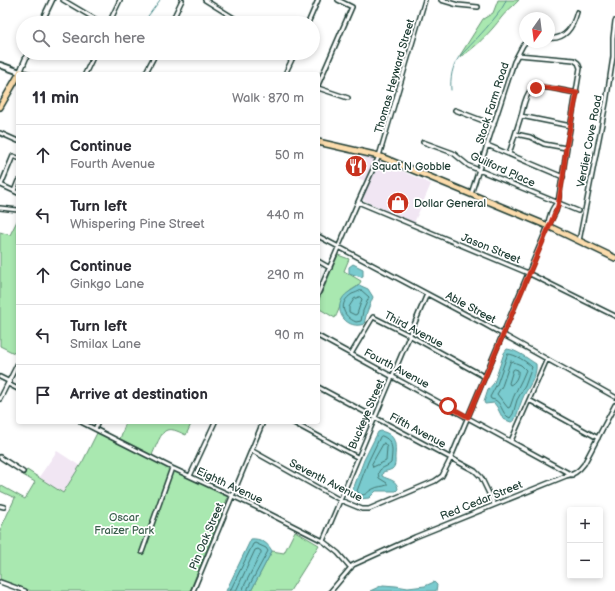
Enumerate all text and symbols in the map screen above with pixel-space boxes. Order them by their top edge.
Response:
north arrow [519,12,555,48]
search box [16,16,320,60]
street label: Thomas Heyward Street [372,17,417,135]
icon: search [30,27,52,49]
text: Search here [62,29,145,48]
street label: Stock Farm Road [473,61,512,146]
route end [527,79,545,97]
text: 11 min [32,88,79,108]
text: Walk · 870 m [232,90,304,106]
street label: Verdier Cove Road [574,94,605,188]
text: Continue [70,137,132,156]
icon: ahead [32,144,54,166]
text: 50 m [275,147,304,163]
street label: Guilford Place [468,149,538,190]
restaurant icon: Squat N Gobble [343,153,369,179]
text: Fourth Avenue [70,156,155,172]
place label: Squat N Gobble [372,160,451,173]
shop icon: Dollar General [385,190,411,216]
text: Turn left [70,197,127,216]
place label: Dollar General [414,197,486,210]
icon: left [32,204,54,226]
text: 440 m [266,207,304,223]
text: Whispering Pine Street [70,216,205,232]
street label: Jason Street [459,231,523,266]
text: Continue [70,257,132,276]
icon: ahead [32,264,54,286]
text: 290 m [267,267,304,283]
text: Ginkgo Lane [70,276,144,292]
street label: Able Street [444,289,499,326]
street label: Third Avenue [382,308,446,351]
text: Turn left [70,317,127,336]
icon: left [32,324,54,346]
text: 90 m [275,327,304,343]
text: Smilax Lane [70,336,141,352]
street label: Fourth Avenue [362,346,432,391]
street label: Buckeye Street [346,377,387,451]
icon: arrive [32,384,54,406]
text: Arrive at destination [70,385,208,404]
route start [439,397,457,415]
street label: Fifth Avenue [387,410,449,451]
street label: Seventh Avenue [287,456,365,505]
street label: Eighth Avenue [195,464,265,507]
street label: Red Cedar Street [438,478,525,523]
street label: Pin Oak Street [187,500,227,572]
map controls [567,507,603,579]
button: + [567,507,603,543]
park label: Oscar Fraizer Park [94,511,154,537]
button: − [567,543,603,579]

